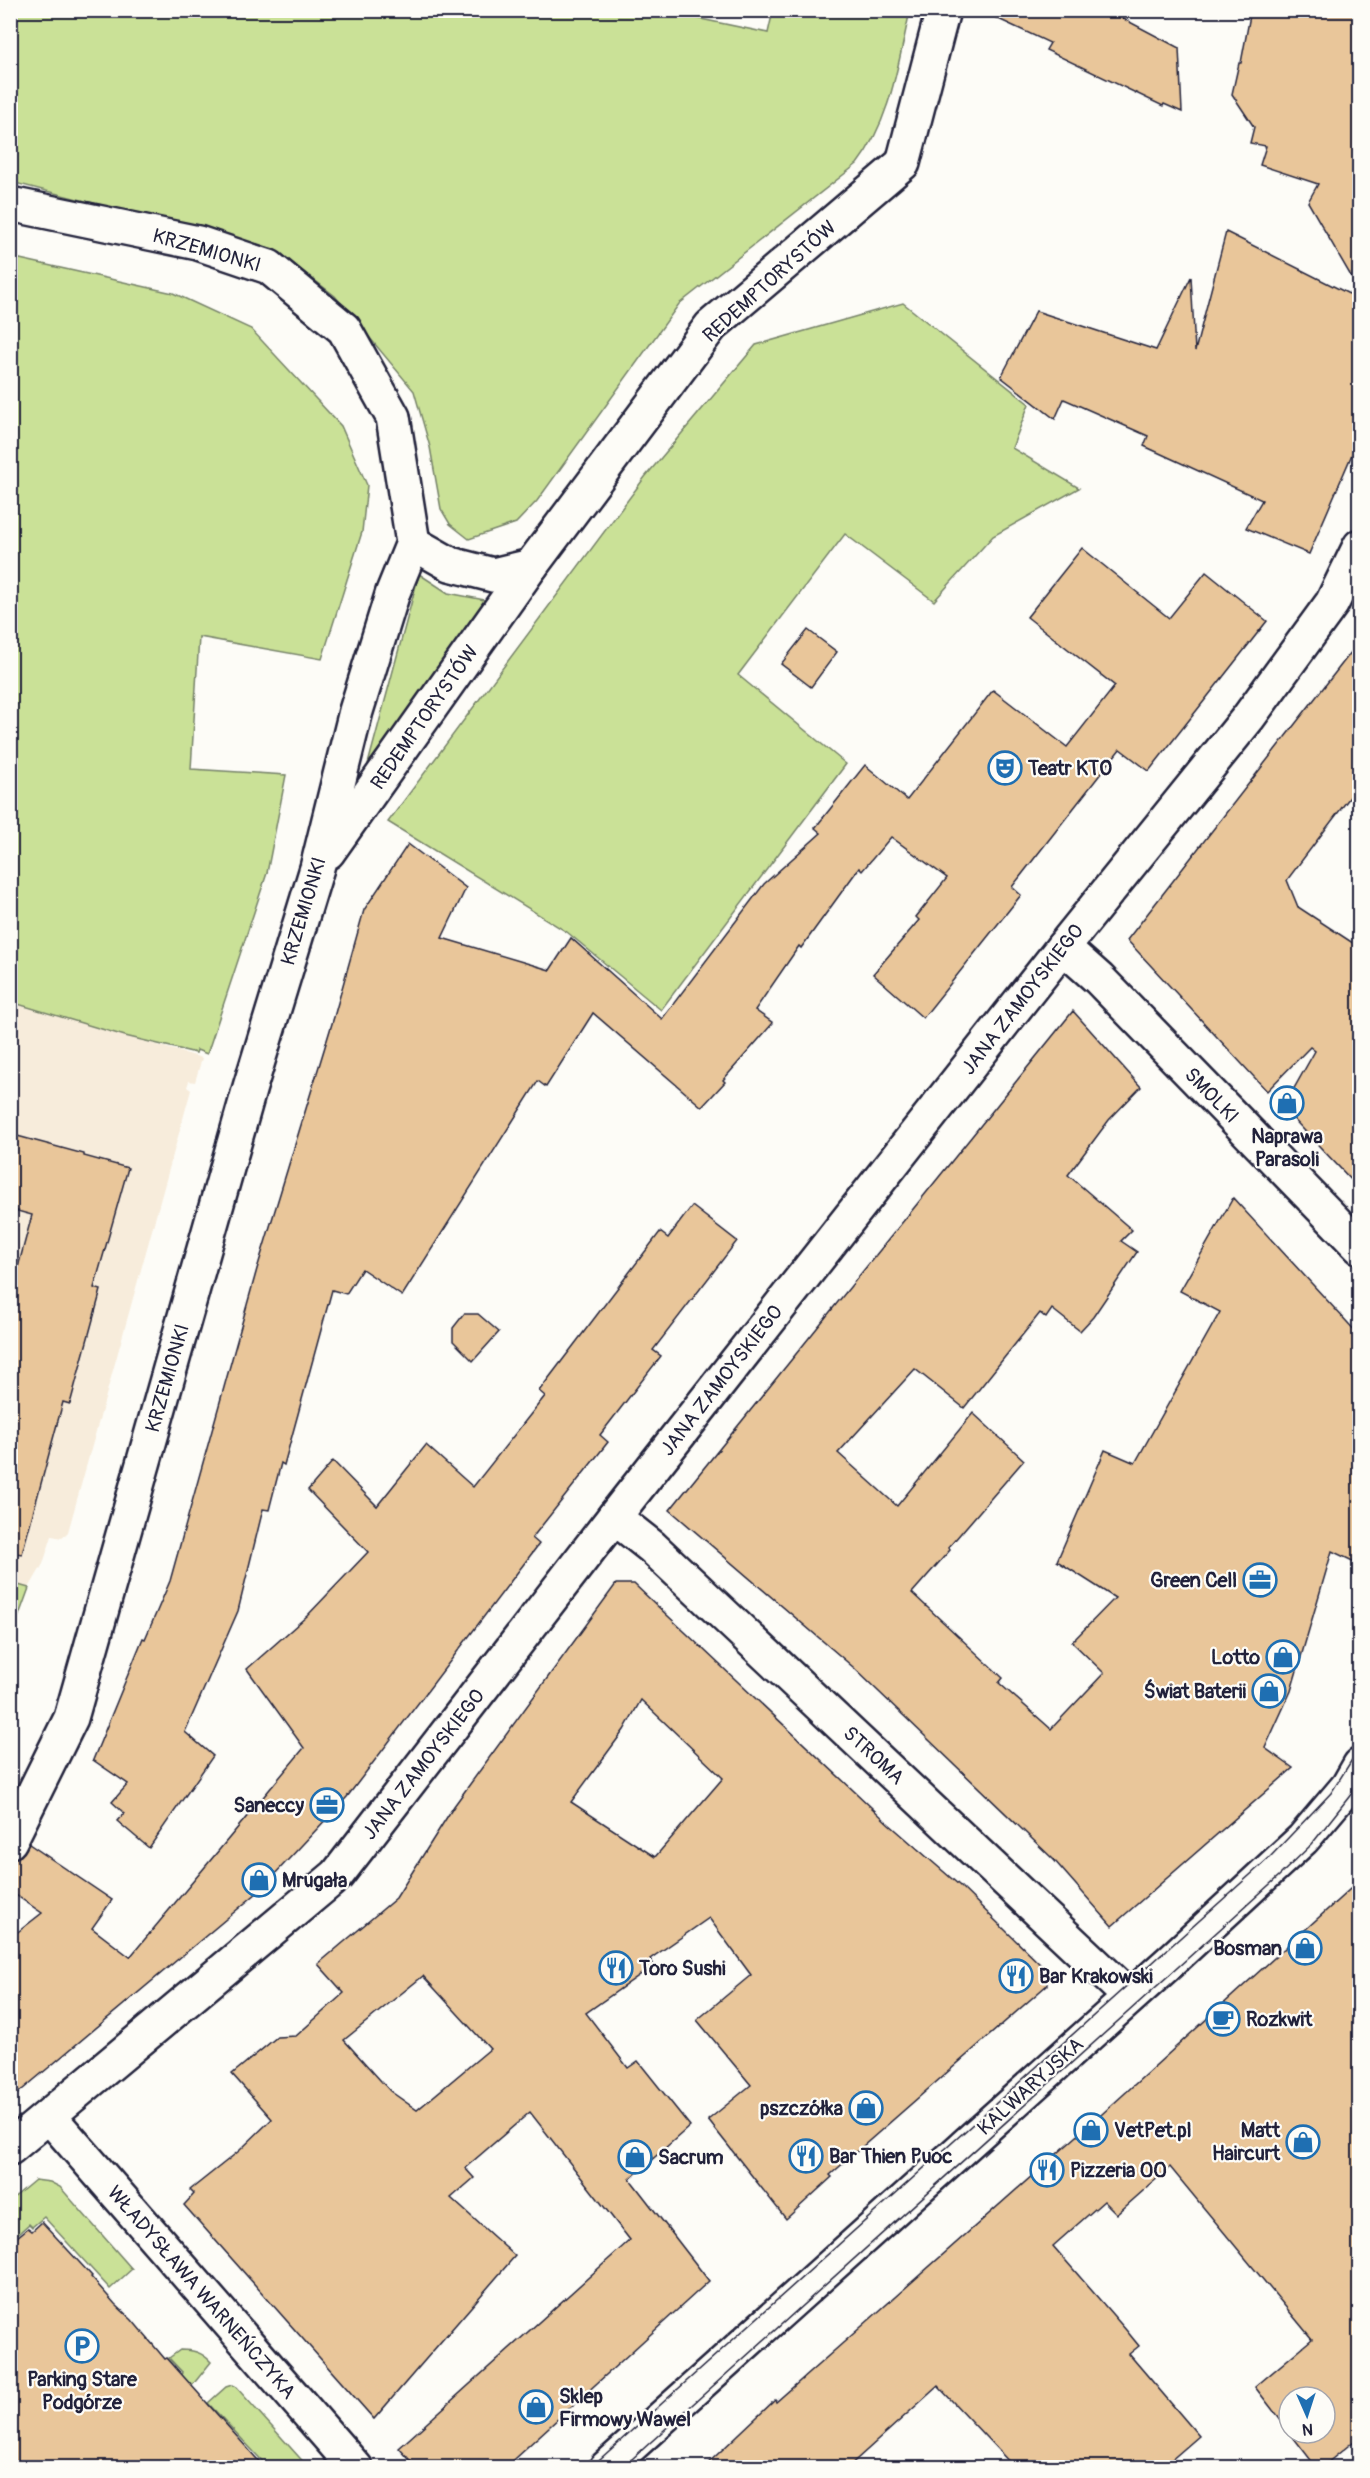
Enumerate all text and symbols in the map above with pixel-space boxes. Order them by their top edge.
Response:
street label: REDEMPTORYSTÓW [698,215,841,348]
street label: KRZEMIONKI [150,223,264,278]
street label: REDEMPTORYSTÓW [365,640,484,794]
theatre icon: Teatr KTO [987,750,1023,786]
place label: Teatr KTO [1027,756,1112,781]
street label: KRZEMIONKI [275,854,332,968]
street label: JANA ZAMOYSKIEGO [956,919,1089,1080]
street label: SMOLKI [1179,1062,1244,1128]
shop icon: Naprawa Parasoli [1269,1085,1305,1121]
place label: Naprawa Parasoli [1251,1124,1323,1172]
street label: JANA ZAMOYSKIEGO [655,1300,788,1461]
street label: KRZEMIONKI [140,1321,195,1435]
office icon: Green Cell [1242,1562,1278,1598]
place label: Green Cell [1150,1568,1237,1593]
shop icon: Lotto [1265,1639,1301,1675]
place label: Lotto [1211,1645,1260,1670]
shop icon: Świat Baterii [1251,1673,1287,1709]
place label: Świat Baterii [1144,1679,1246,1704]
street label: JANA ZAMOYSKIEGO [357,1684,490,1845]
street label: STROMA [838,1721,909,1790]
office icon: Saneccy [309,1787,345,1823]
place label: Saneccy [234,1793,304,1818]
shop icon: Mrugała [241,1862,277,1898]
place label: Mrugała [282,1868,347,1893]
shop icon: Bosman [1287,1930,1323,1966]
place label: Bosman [1213,1936,1282,1961]
restaurant icon: Toro Sushi [598,1950,634,1986]
place label: Toro Sushi [638,1956,726,1981]
restaurant icon: Bar Krakowski [998,1958,1034,1994]
place label: Bar Krakowski [1039,1964,1153,1989]
cafe icon: Rozkwit [1205,2001,1241,2037]
place label: Rozkwit [1246,2007,1313,2032]
street label: KALWARYJSKA [972,2032,1089,2141]
shop icon: pszczółka [848,2090,884,2126]
place label: pszczółka [760,2096,843,2121]
shop icon: VetPet.pl [1073,2112,1109,2148]
place label: VetPet.pl [1114,2118,1191,2143]
place label: Matt Haircurt [1212,2118,1281,2166]
shop icon: Matt Haircurt [1285,2124,1321,2160]
restaurant icon: Bar Thien Puoc [788,2138,824,2174]
shop icon: Sacrum [617,2139,653,2175]
place label: Bar Thien Puoc [829,2144,952,2169]
place label: Sacrum [658,2145,724,2170]
restaurant icon: Pizzeria 00 [1029,2152,1065,2188]
place label: Pizzeria 00 [1070,2158,1167,2183]
street label: WŁADYSŁAWA WARNEŃCZYKA [102,2180,301,2404]
parking icon: Parking Stare Podgórze [64,2328,100,2364]
place label: Parking Stare Podgórze [27,2367,138,2415]
place label: Sklep Firmowy Wawel [559,2384,691,2432]
north arrow [1277,2385,1337,2445]
shop icon: Sklep Firmowy Wawel [518,2389,554,2425]
text: N [1302,2419,1314,2439]

